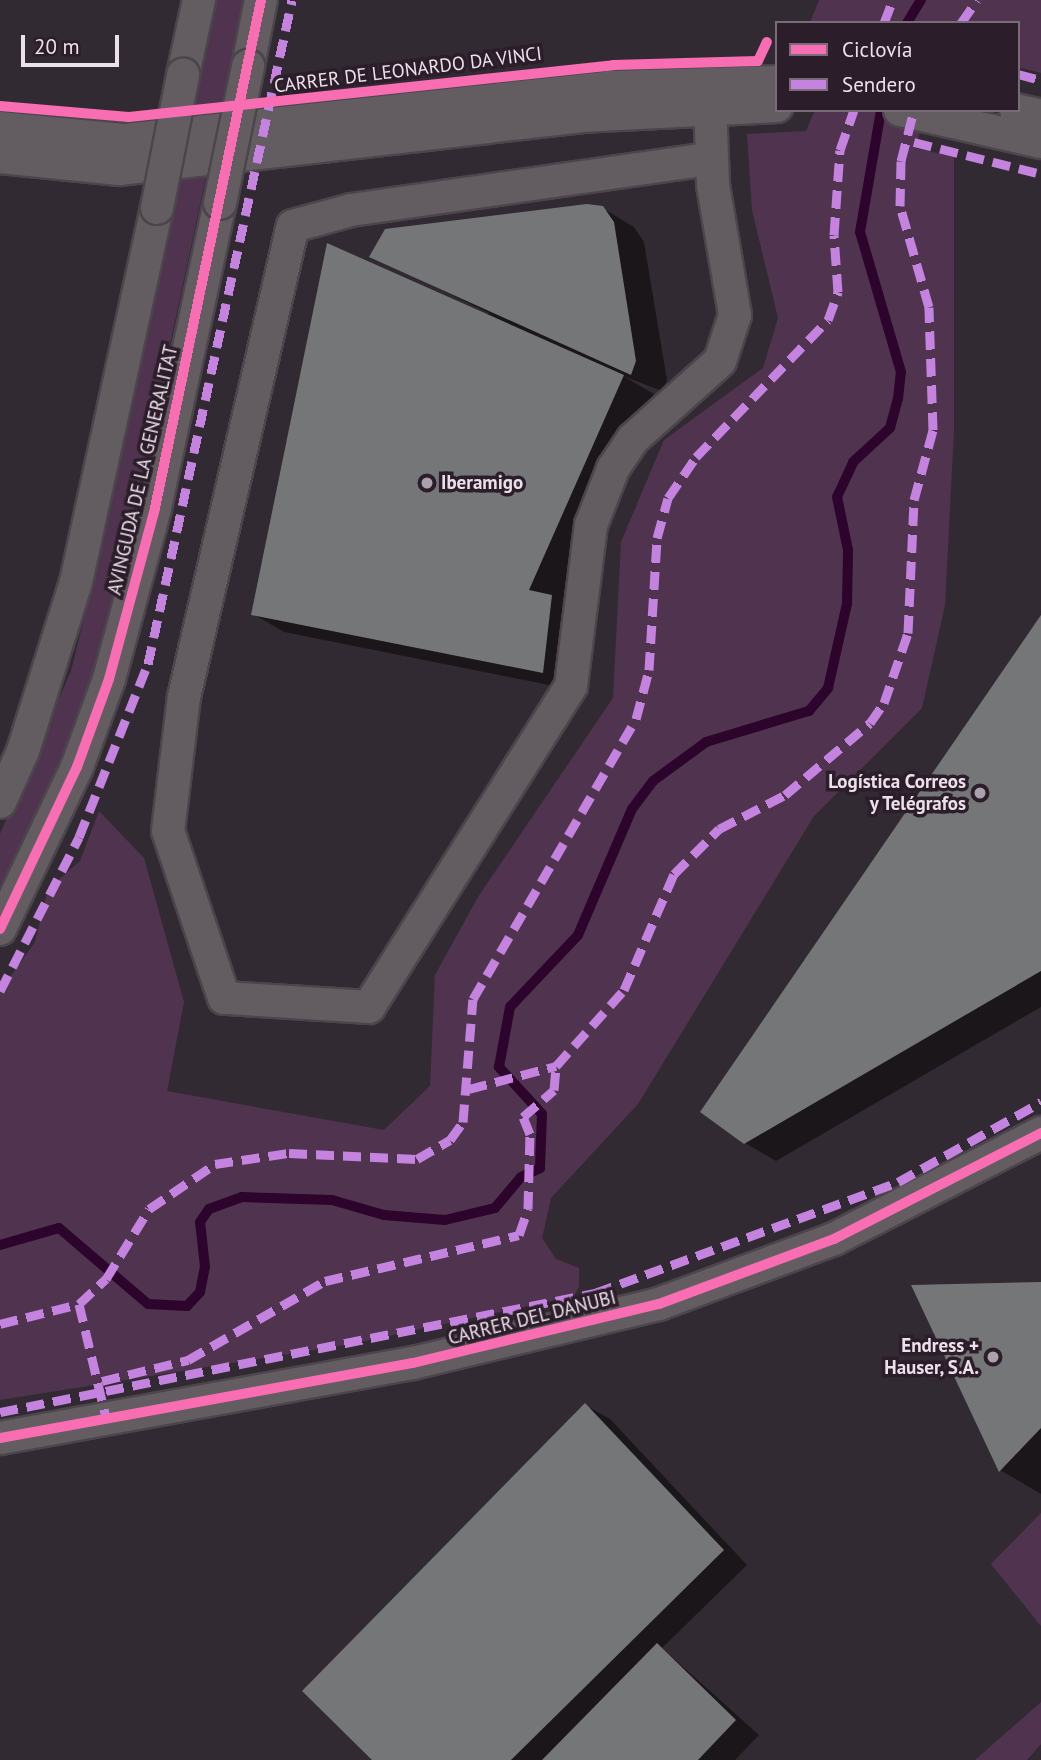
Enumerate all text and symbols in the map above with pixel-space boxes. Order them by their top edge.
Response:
scale bar [24,21,122,65]
legend [775,21,1020,112]
text: 20 m [34,33,80,60]
text: Ciclovía [842,36,912,63]
street label: CARRER DE LEONARDO DA VINCI [272,42,544,98]
text: Sendero [842,71,916,98]
street label: AVINGUDA DE LA GENERALITAT [103,342,183,598]
place label: Iberamigo [441,472,523,494]
marker: Iberamigo [419,475,435,491]
place label: Logística Correos y Telégrafos [828,771,966,815]
marker: Logística Correos y Telégrafos [972,785,988,801]
street label: CARRER DEL DANUBI [445,1286,619,1350]
place label: Endress + Hauser, S.A. [883,1335,979,1379]
marker: Endress + Hauser, S.A. [985,1349,1001,1365]

